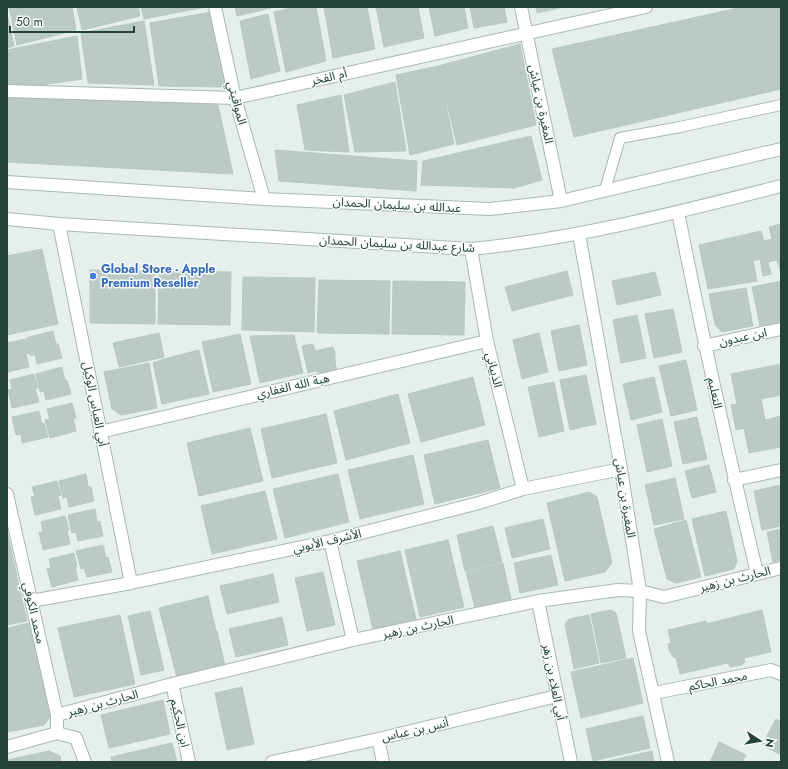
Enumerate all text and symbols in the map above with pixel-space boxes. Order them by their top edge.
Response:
scale bar [10,8,134,34]
text: 50 m [16,13,43,31]
street label: المغيرة بن عياش [524,63,558,145]
street label: أم الفخر [308,64,349,90]
street label: المواقيتي [222,79,251,127]
street label: عبدالله بن سليمان الحمدان [332,193,462,217]
street label: شارع عبدالله بن سليمان الحمدان [319,231,475,257]
place label: Global Store - Apple Premium Reseller [101,260,216,292]
marker: Global Store - Apple Premium Reseller [88,271,98,281]
street label: ابن عبدون [717,323,769,351]
street label: الذبياني [480,351,507,390]
street label: أبي العباس الوكيل [77,360,112,448]
street label: هبة الله الغفاري [255,369,332,404]
street label: التعليم [703,376,727,410]
street label: المغيرة بن عياش [610,457,640,539]
street label: الأشرف الأيوبي [291,524,364,558]
street label: الحارث بن زهير [697,561,773,597]
street label: محمد الكوفي [17,580,50,646]
street label: الحارث بن زهير [380,611,456,644]
street label: أبي العلاء بن زهر [537,641,570,722]
street label: محمد الحاكم [687,666,749,696]
street label: الحارث بن زهير [65,685,141,721]
street label: ابن الحكيم [166,697,194,749]
street label: أنس بن عباس [380,713,451,746]
north arrow [740,721,780,761]
text: N [761,737,779,749]

